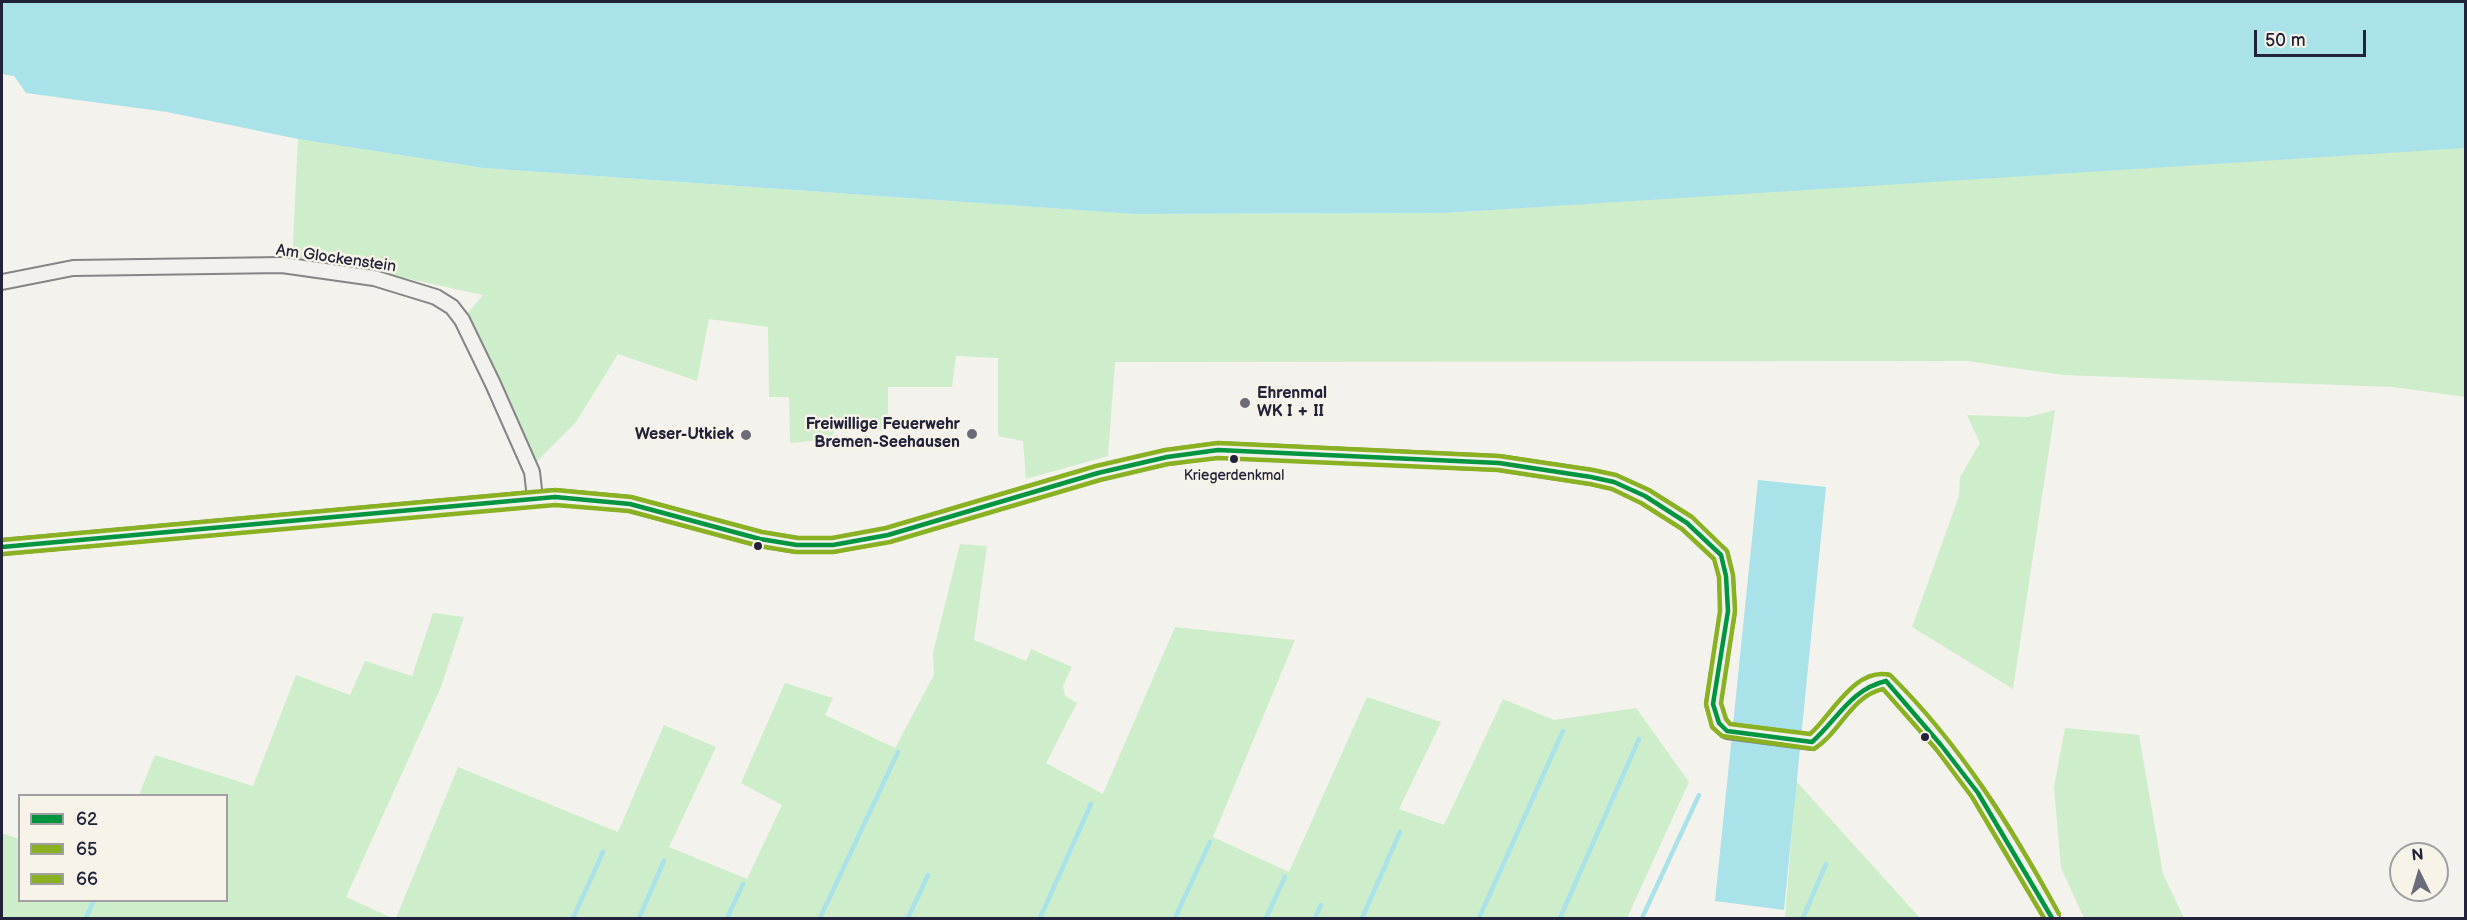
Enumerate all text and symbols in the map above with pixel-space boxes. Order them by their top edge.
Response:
scale bar [2257,18,2370,56]
text: 50 m [2265,30,2306,51]
street label: Am Glockenstein [275,241,397,277]
place label: Ehrenmal WK I + II [1257,384,1327,422]
marker: Ehrenmal WK I + II [1238,396,1252,410]
place label: Freiwillige Feuerwehr Bremen-Seehausen [806,415,960,453]
place label: Weser-Utkiek [635,425,734,445]
marker: Freiwillige Feuerwehr Bremen-Seehausen [965,427,979,441]
marker: Weser-Utkiek [739,428,753,442]
marker: Kriegerdenkmal [1228,453,1240,465]
place label: Kriegerdenkmal [1184,468,1284,484]
unlabelled marker [752,540,764,552]
unlabelled marker [1919,731,1931,743]
legend [18,794,228,902]
text: 62 [76,809,98,830]
text: 65 [76,839,97,860]
north arrow [2389,842,2449,902]
text: N [2411,846,2424,866]
text: 66 [76,869,98,890]

